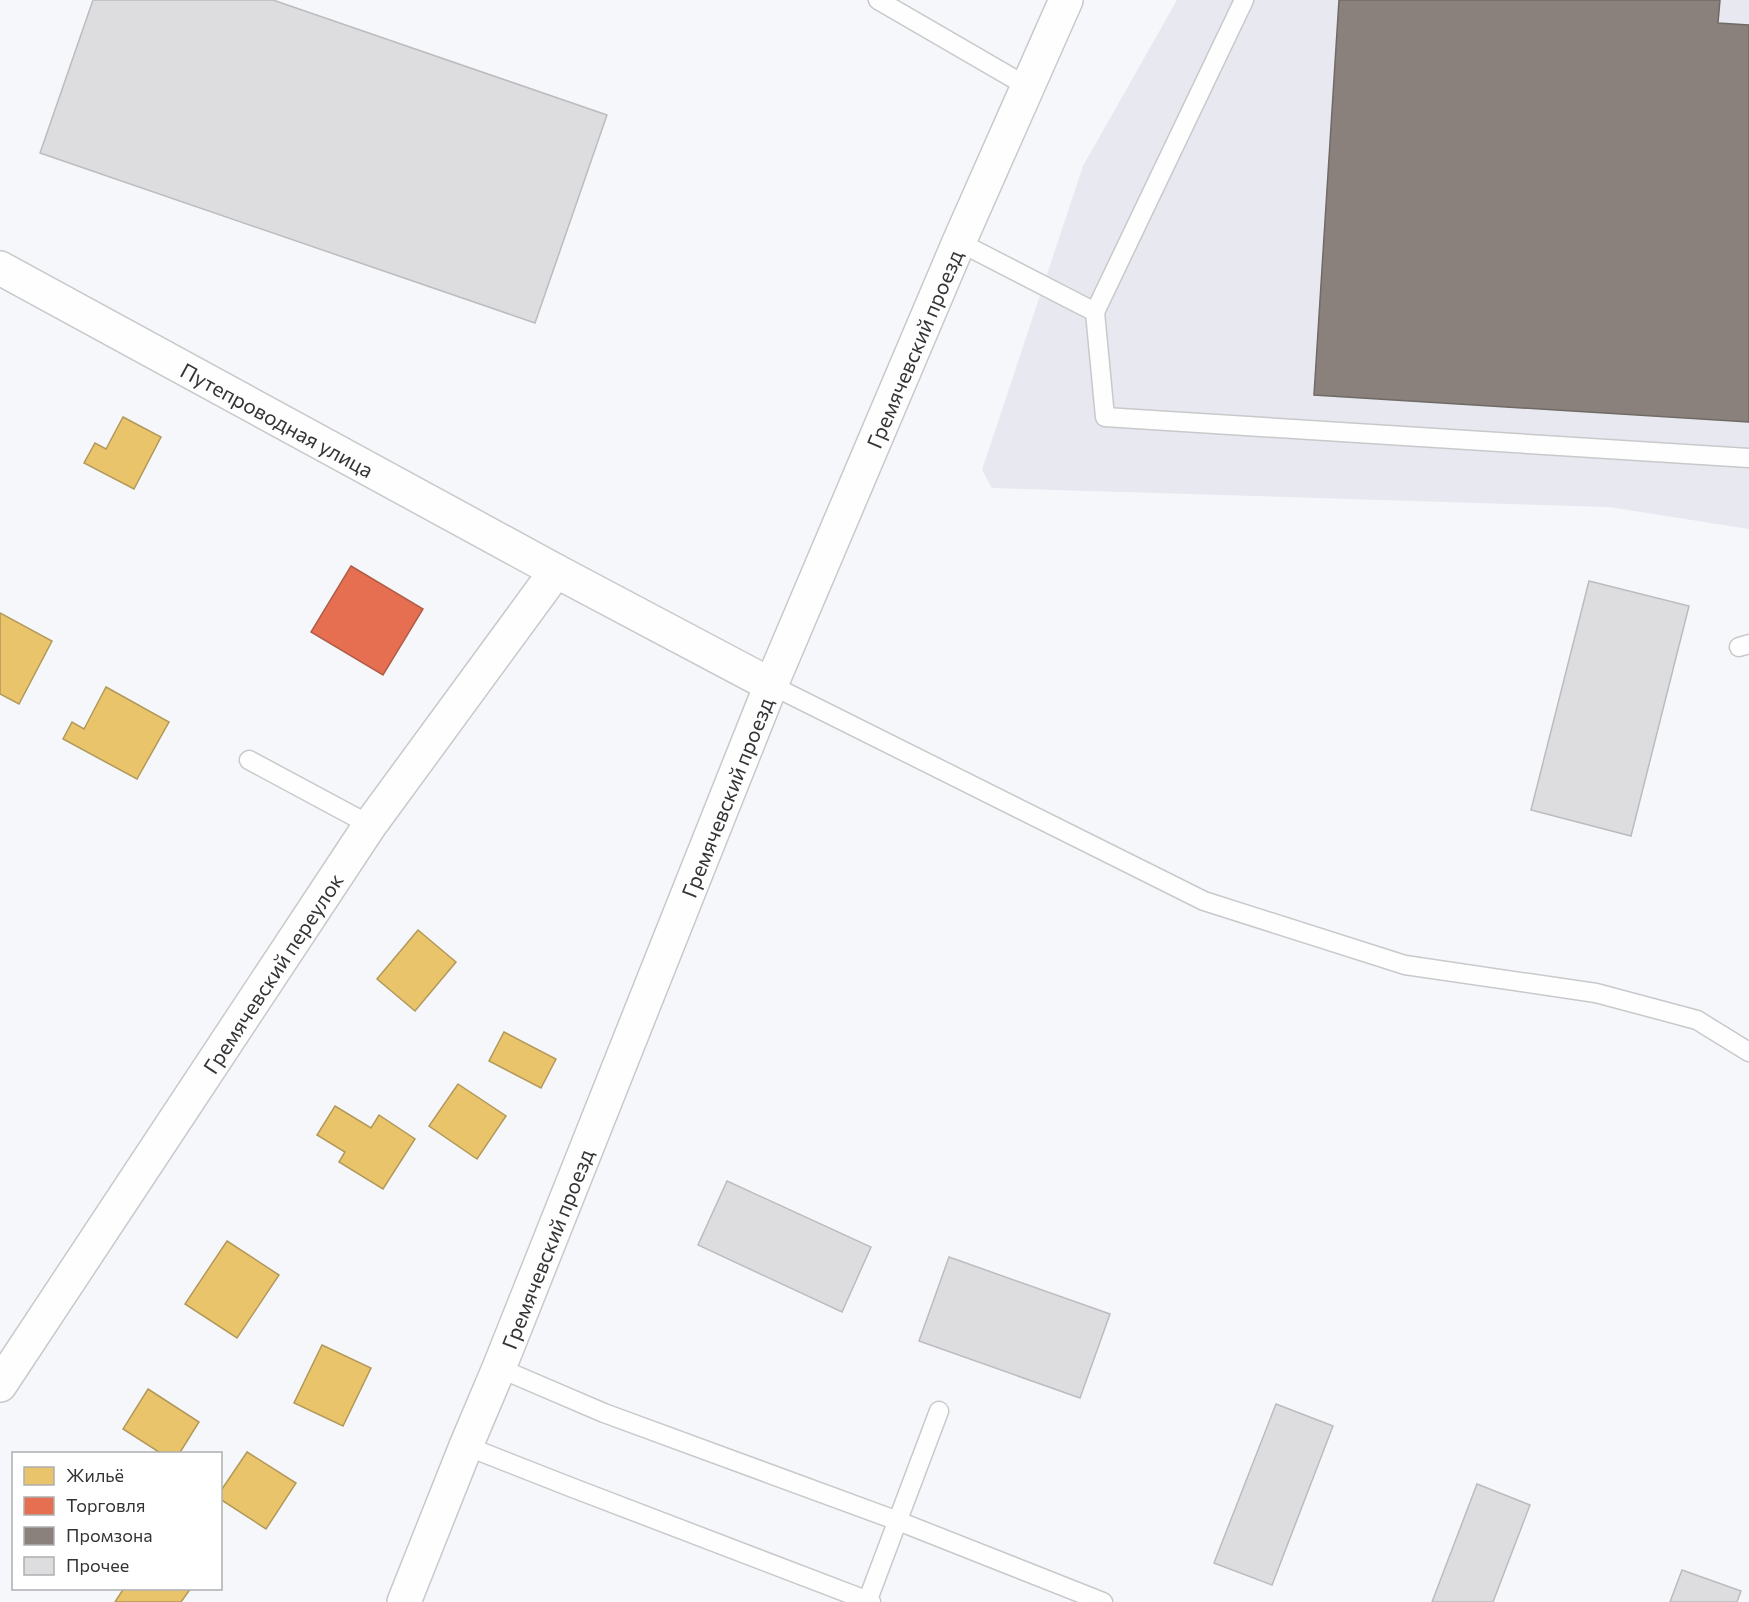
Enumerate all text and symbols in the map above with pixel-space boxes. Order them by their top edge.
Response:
street label: Гремячевский проезд [861,246,967,452]
street label: Путепроводная улица [177,357,378,482]
street label: Гремячевский проезд [675,694,777,901]
street label: Гремячевский переулок [197,868,347,1078]
street label: Гремячевский проезд [496,1145,598,1352]
legend [12,1452,222,1590]
text: Жильё [66,1464,124,1486]
text: Торговля [66,1494,145,1516]
text: Промзона [66,1524,153,1546]
text: Прочее [66,1554,129,1576]

